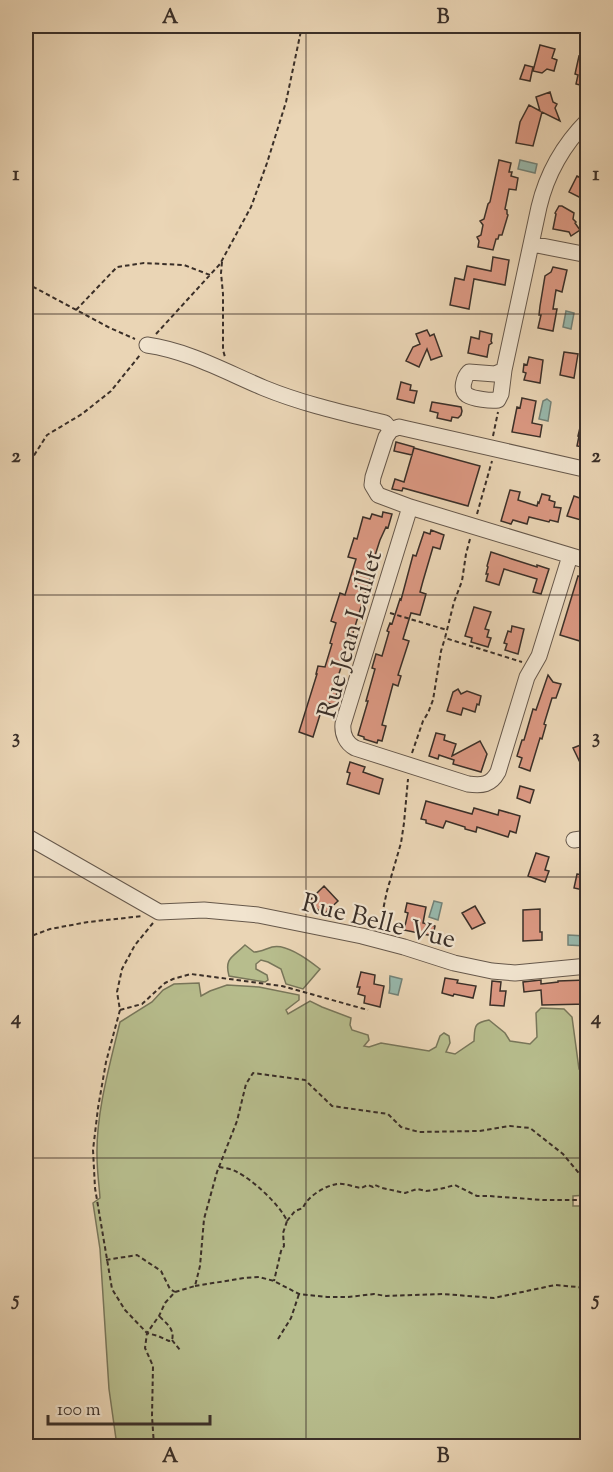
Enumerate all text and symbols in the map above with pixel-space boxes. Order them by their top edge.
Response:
text: A [162,4,179,33]
text: B [437,4,450,33]
text: 1 [13,161,20,190]
text: 1 [593,161,600,190]
text: 2 [11,443,21,472]
text: 2 [591,443,601,472]
street label: Rue Jean Laillet [310,546,393,723]
text: 3 [12,724,20,753]
text: 3 [592,724,600,753]
street label: Rue Belle Vue [298,885,459,959]
text: 4 [10,1005,21,1034]
text: 4 [590,1005,601,1034]
text: 5 [11,1286,20,1315]
text: 5 [591,1286,600,1315]
scale bar [48,1388,210,1426]
text: 100 m [57,1398,101,1424]
text: A [162,1443,179,1472]
text: B [437,1443,450,1472]

